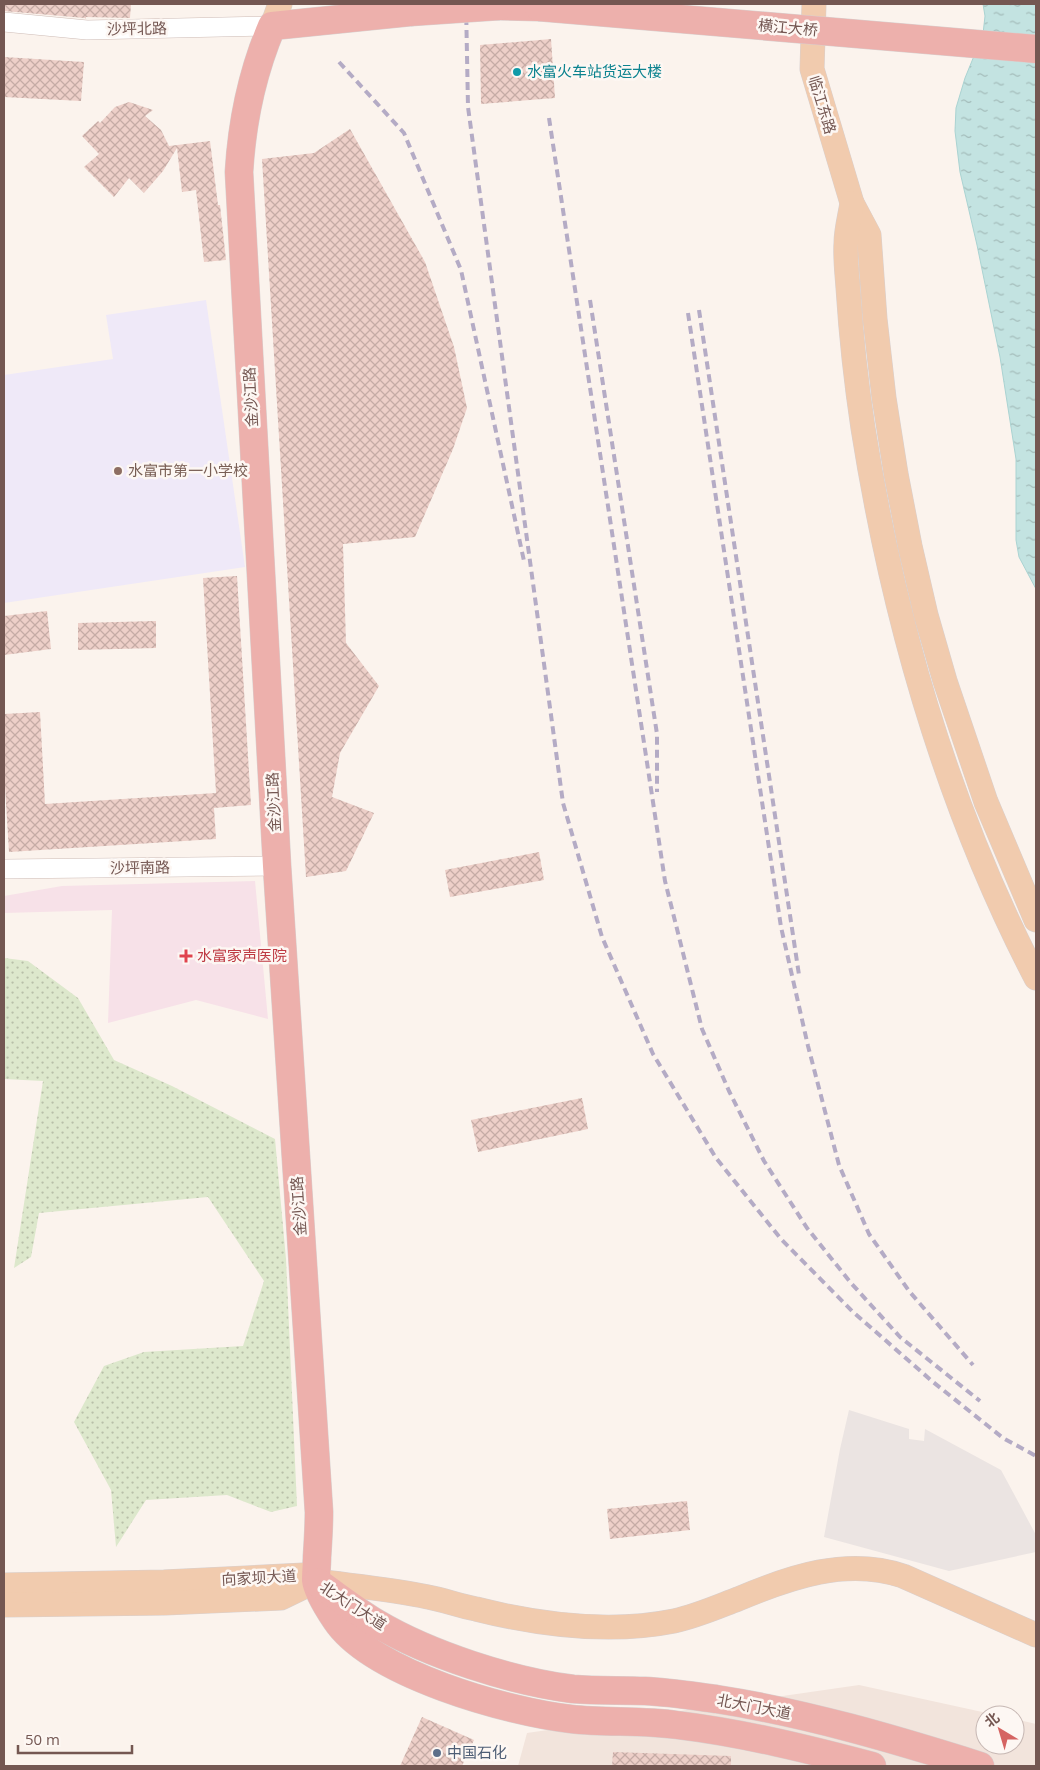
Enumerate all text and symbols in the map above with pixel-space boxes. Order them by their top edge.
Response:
street label: 横江大桥 [757,14,819,40]
street label: 沙坪北路 [107,17,167,39]
place label: 水富火车站货运大楼 [527,61,662,81]
marker: 水富火车站货运大楼 [511,66,523,78]
street label: 临江东路 [805,73,841,136]
street label: 金沙江路 [238,367,262,428]
place label: 水富市第一小学校 [128,460,248,480]
marker: 水富市第一小学校 [112,465,124,477]
street label: 金沙江路 [261,772,285,833]
street label: 沙坪南路 [110,856,170,878]
place label: 水富家声医院 [197,945,287,965]
marker: 水富家声医院 [179,949,193,963]
street label: 金沙江路 [286,1175,310,1237]
street label: 向家坝大道 [221,1565,297,1589]
street label: 北大门大道 [317,1576,390,1634]
street label: 北大门大道 [715,1689,793,1723]
north arrow [975,1705,1025,1755]
text: 北 [980,1708,1003,1731]
scale bar [18,1722,131,1754]
text: 50 m [25,1729,60,1749]
place label: 中国石化 [447,1742,507,1762]
marker: 中国石化 [431,1747,443,1759]

